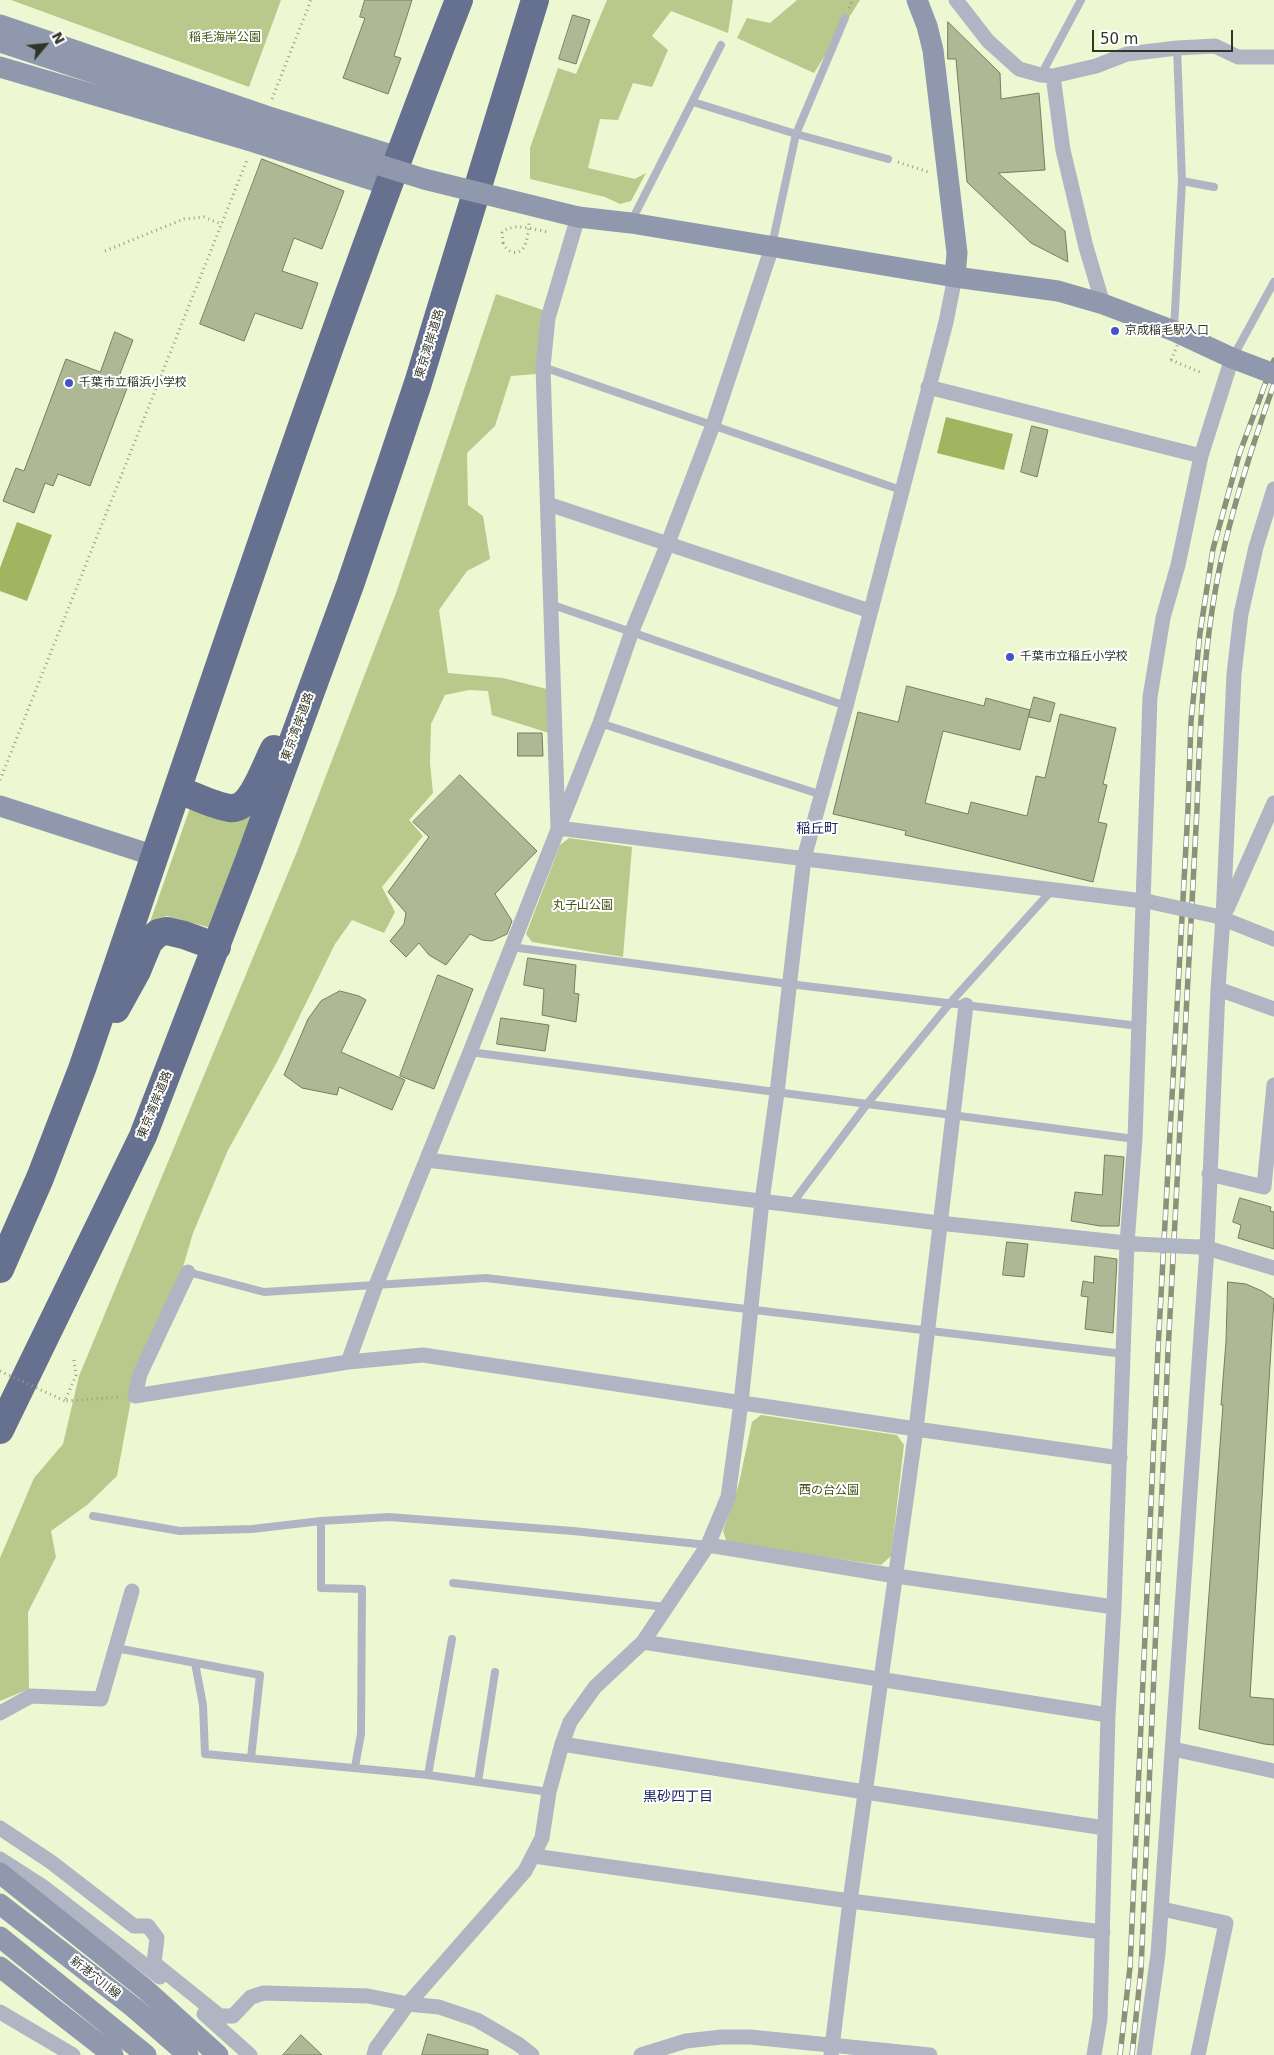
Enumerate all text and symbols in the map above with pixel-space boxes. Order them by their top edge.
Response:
north arrow [20,20,70,70]
scale bar [1094,20,1235,52]
text: N [48,29,68,47]
text: 50 m [1100,30,1138,48]
park label: 稲毛海岸公園 [189,31,261,45]
street label: 東京湾岸道路 [413,307,447,381]
place label: 京成稲毛駅入口 [1125,324,1209,338]
marker: 京成稲毛駅入口 [1109,325,1121,337]
place label: 千葉市立稲浜小学校 [79,376,187,390]
marker: 千葉市立稲浜小学校 [63,377,75,389]
place label: 千葉市立稲丘小学校 [1020,650,1128,664]
marker: 千葉市立稲丘小学校 [1004,651,1016,663]
street label: 東京湾岸道路 [279,691,317,763]
district label: 稲丘町 [796,821,838,837]
park label: 丸子山公園 [553,899,613,913]
street label: 東京湾岸道路 [135,1069,175,1141]
park label: 西の台公園 [799,1484,859,1498]
district label: 黒砂四丁目 [643,1789,713,1805]
street label: 新港穴川線 [67,1954,123,2002]

